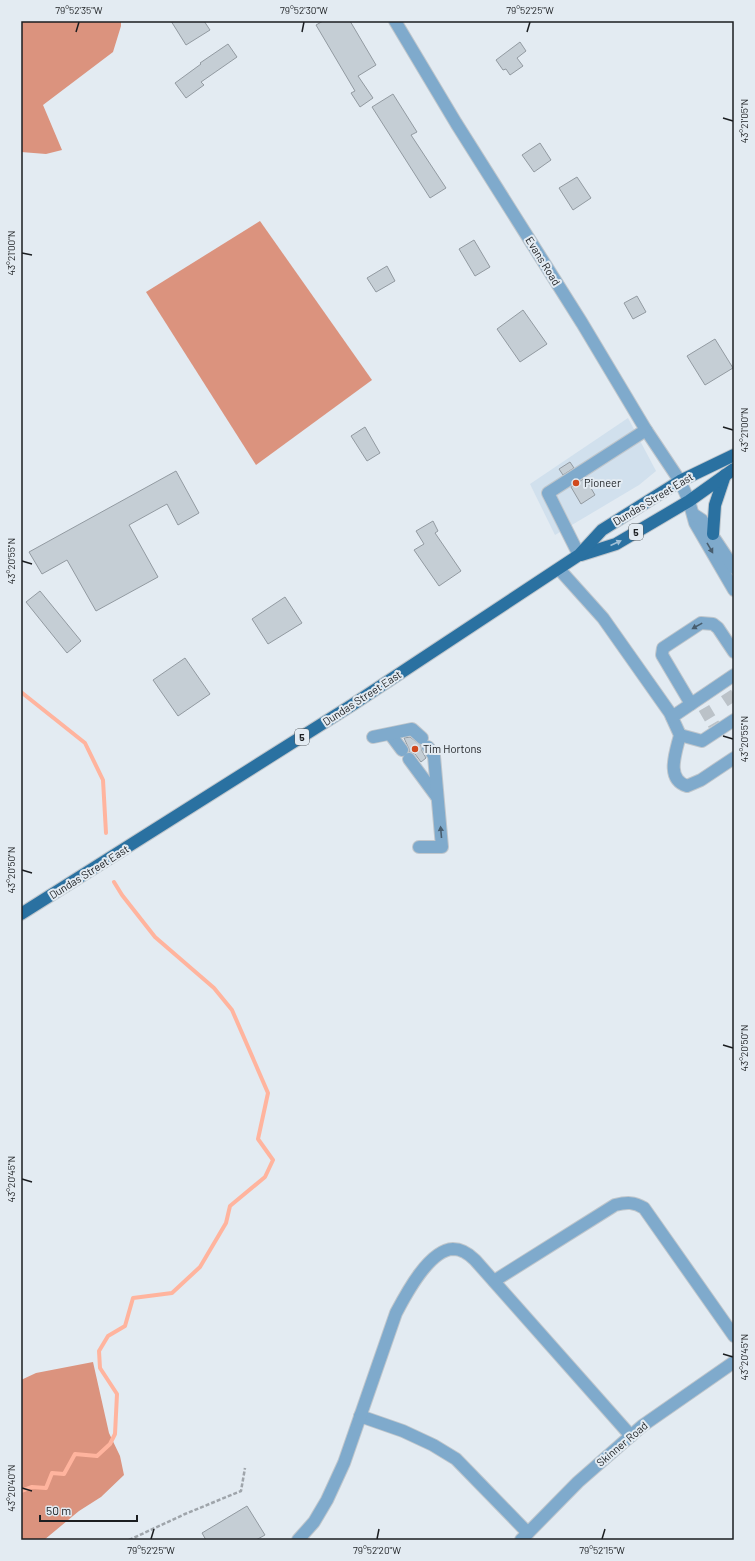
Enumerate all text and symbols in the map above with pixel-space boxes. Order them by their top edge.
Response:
text: 79°52'35"W [55,4,103,16]
text: 79°52'30"W [280,4,328,16]
text: 79°52'25"W [506,4,554,16]
text: 43°21'05"N [738,99,750,143]
text: 43°21'00"N [5,230,17,276]
street label: Evans Road [523,234,564,288]
text: 43°21'00"N [738,407,750,453]
street label: Dundas Street East [610,469,695,528]
place label: Pioneer [584,476,621,489]
marker: Pioneer [571,478,581,488]
road number: 5 [629,524,643,540]
text: 43°20'55"N [5,538,17,584]
one-way arrow [611,540,622,546]
one-way arrow [706,542,713,554]
one-way arrow [691,623,703,630]
street label: Dundas Street East [320,667,404,728]
text: 43°20'55"N [738,716,750,762]
road number: 5 [295,729,309,745]
place label: Tim Hortons [423,742,482,755]
marker: Tim Hortons [410,744,420,754]
one-way arrow [438,826,444,838]
street label: Dundas Street East [47,842,131,901]
text: 43°20'50"N [5,847,17,893]
text: 43°20'50"N [738,1025,750,1071]
text: 43°20'45"N [5,1156,17,1202]
text: 43°20'45"N [738,1334,750,1380]
street label: Skinner Road [593,1418,650,1469]
text: 43°20'40"N [5,1464,17,1512]
scale bar [40,1497,137,1523]
text: 50 m [46,1503,71,1517]
text: 79°52'25"W [127,1544,175,1556]
text: 79°52'20"W [353,1544,401,1556]
text: 79°52'15"W [579,1544,625,1556]

